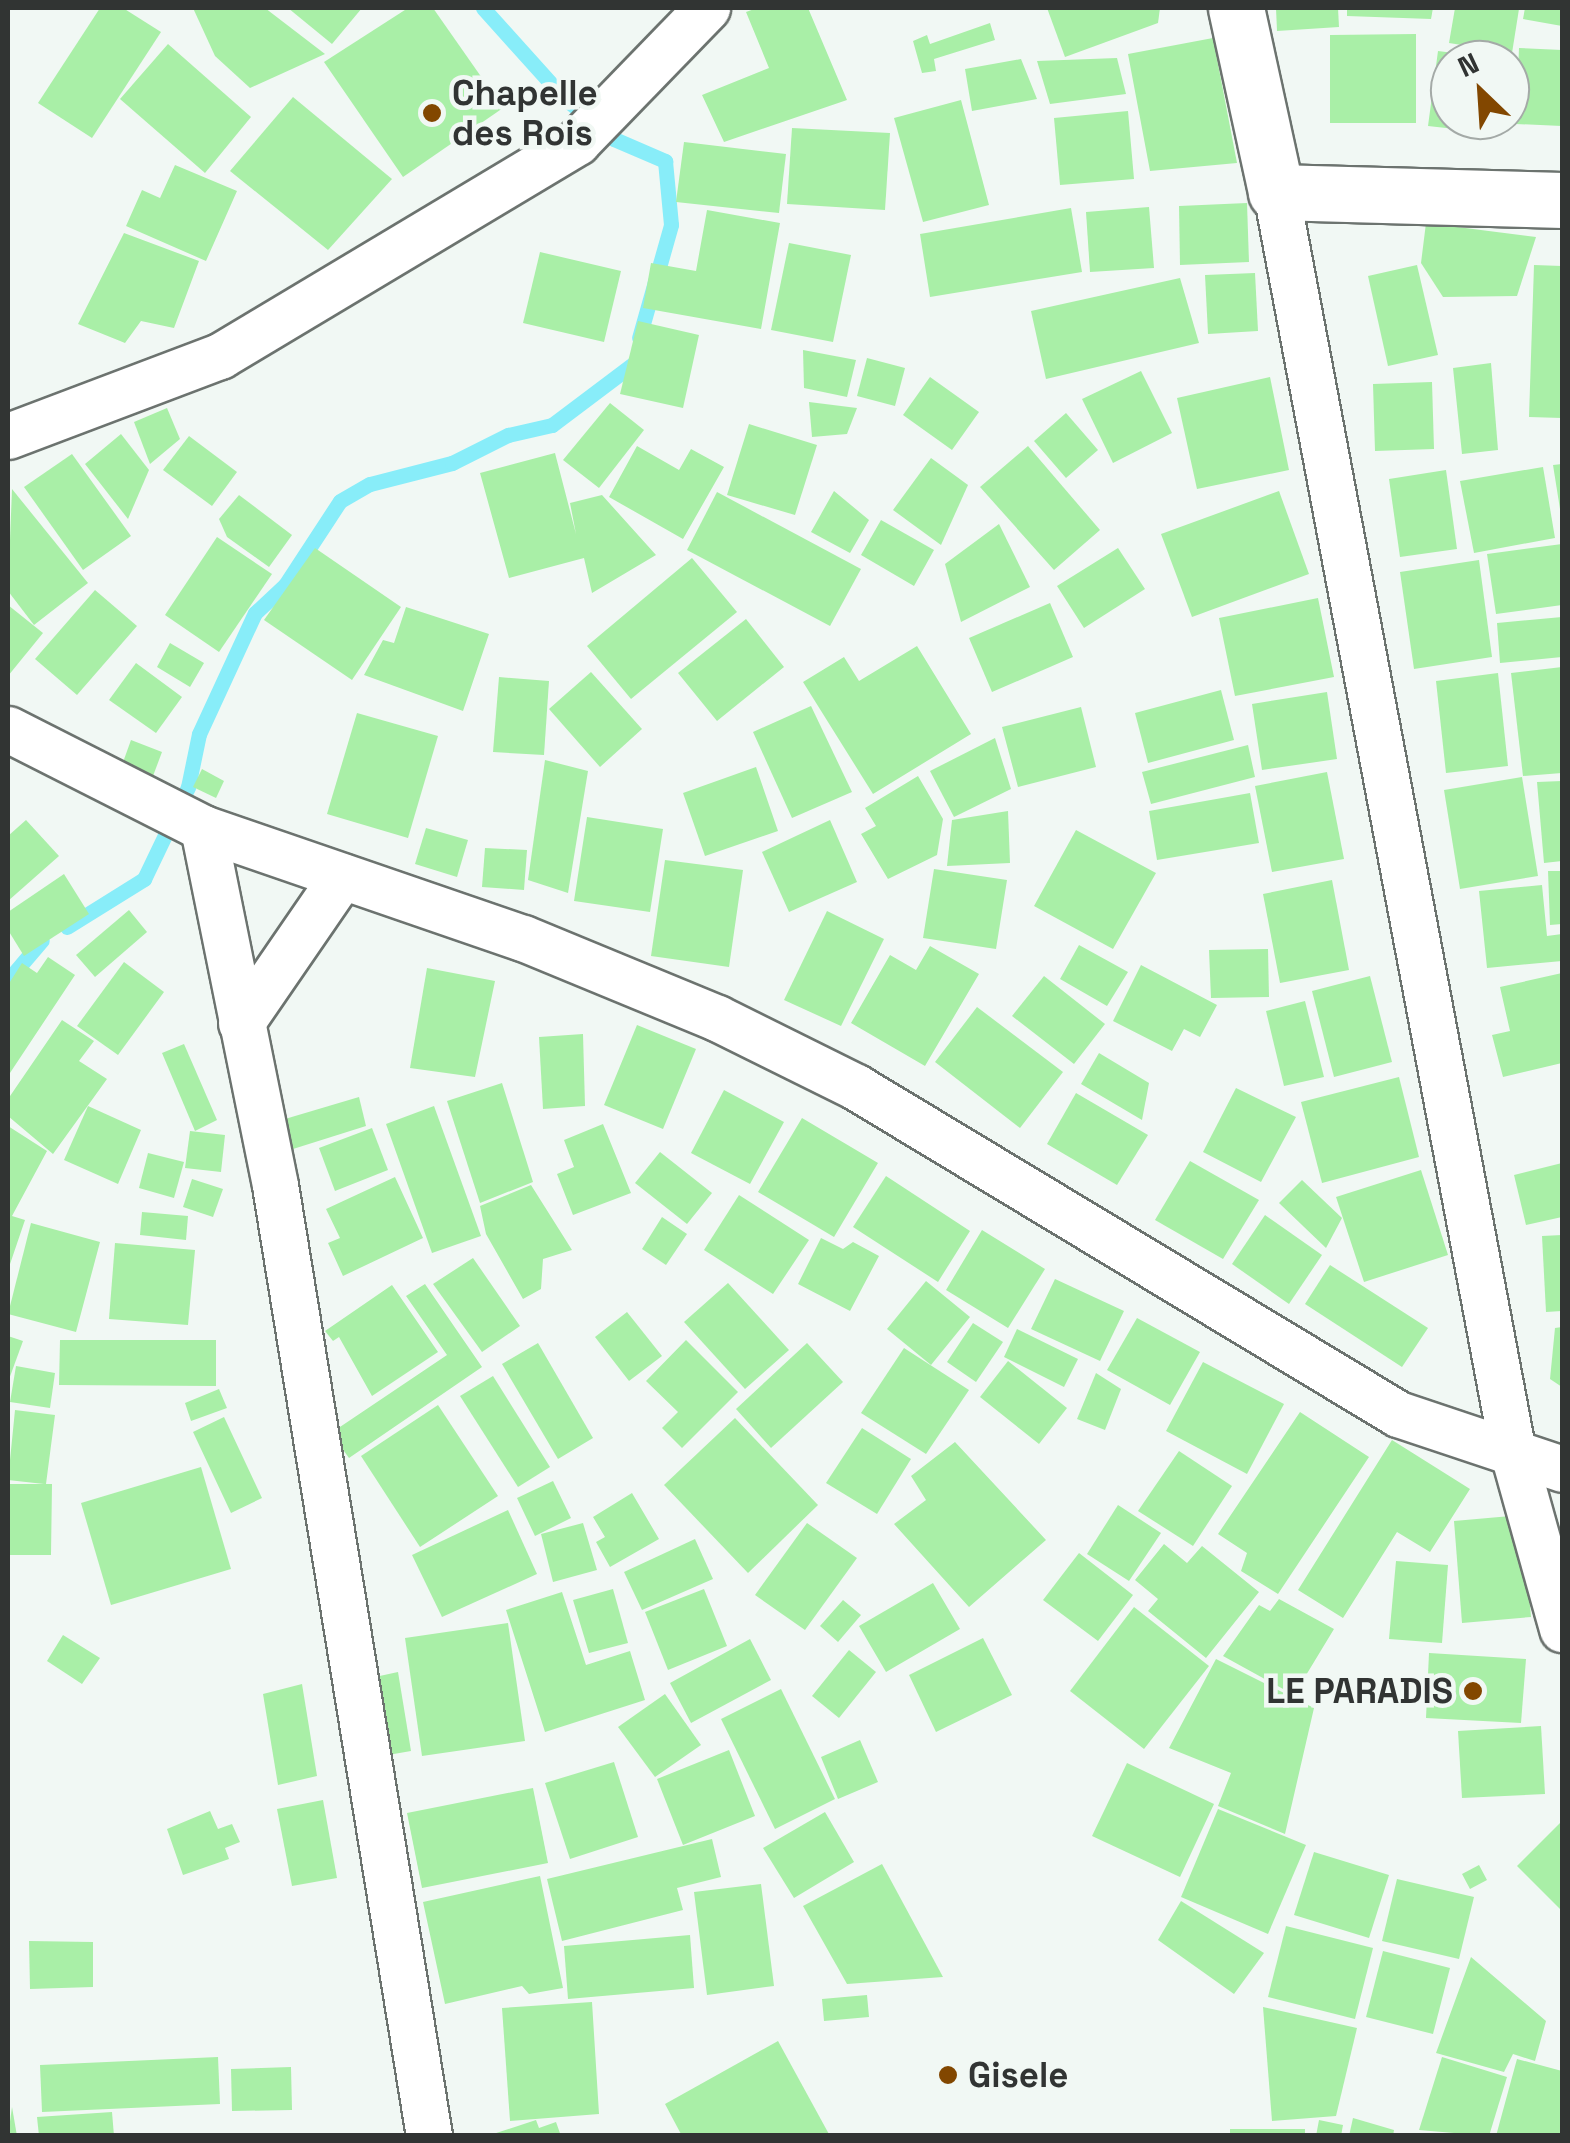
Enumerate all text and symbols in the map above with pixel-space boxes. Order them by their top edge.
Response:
north arrow [1430,40,1530,140]
text: N [1452,44,1484,85]
place label: Chapelle des Rois [452,72,598,154]
marker: Chapelle des Rois [421,102,443,124]
place label: LE PARADIS [1266,1670,1453,1712]
marker: LE PARADIS [1462,1680,1484,1702]
place label: Gisele [968,2054,1069,2096]
marker: Gisele [937,2064,959,2086]

